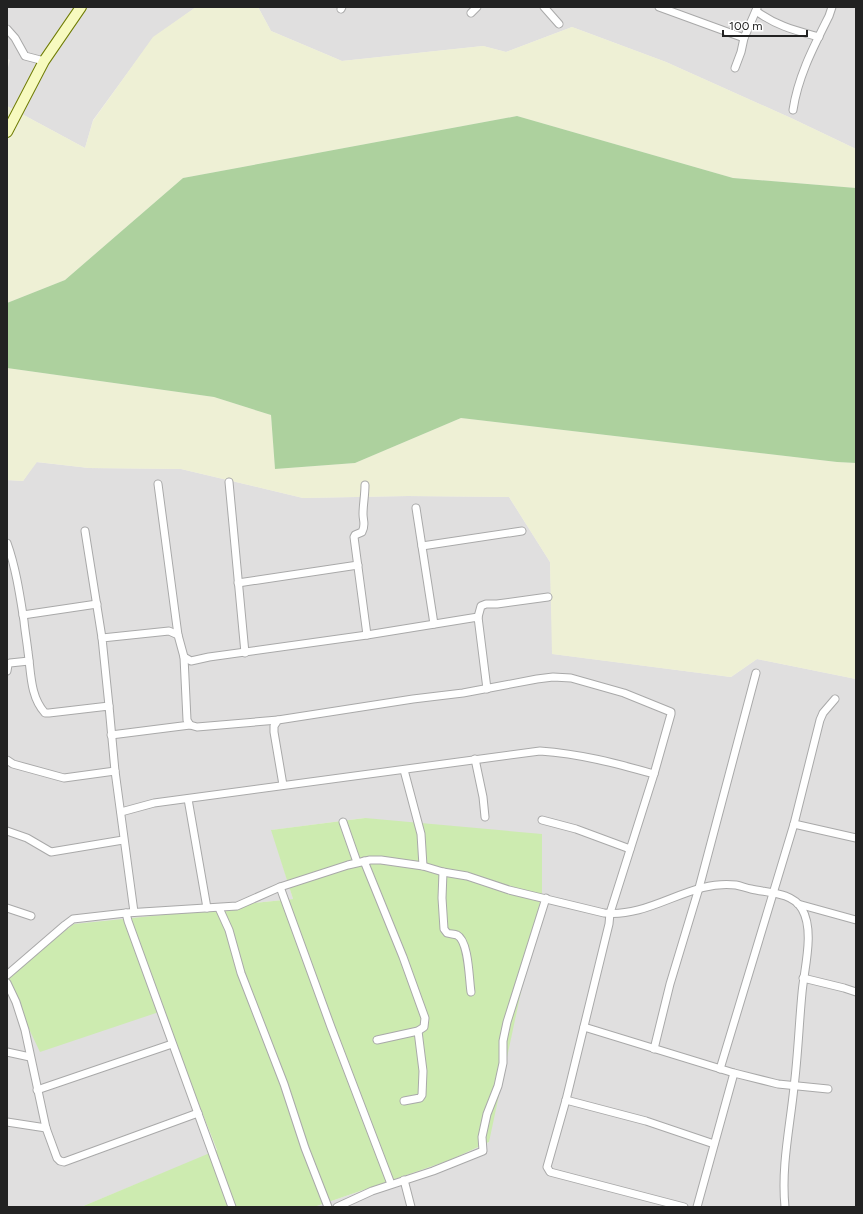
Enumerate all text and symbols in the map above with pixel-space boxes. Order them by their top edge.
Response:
scale bar [723,12,807,38]
text: 100 m [729,19,763,33]

